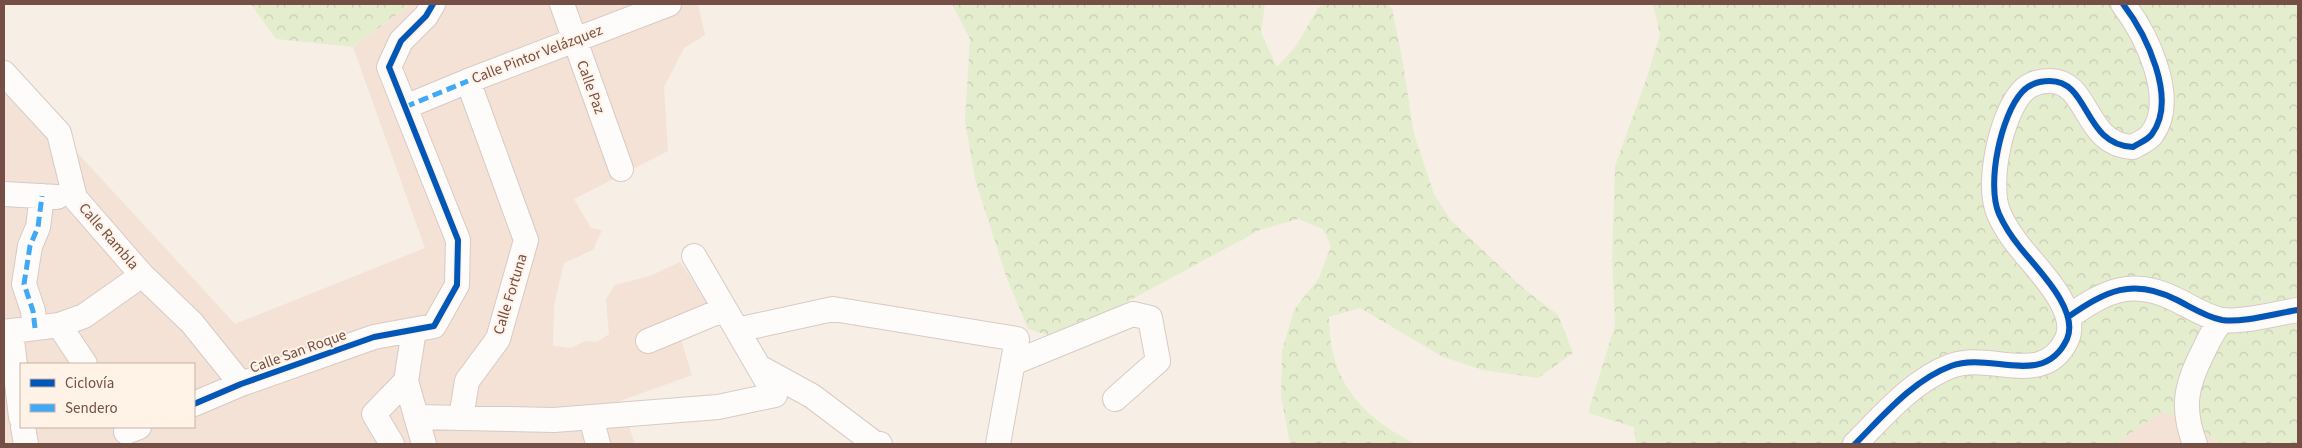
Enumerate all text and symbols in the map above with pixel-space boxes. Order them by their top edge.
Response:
street label: Calle Pintor Velázquez [469,20,606,89]
street label: Calle Paz [571,57,610,117]
street label: Calle Rambla [74,198,144,274]
street label: Calle Fortuna [488,251,533,337]
street label: Calle San Roque [247,324,349,379]
legend [20,363,195,428]
text: Ciclovía [65,373,114,394]
text: Sendero [65,398,118,419]

